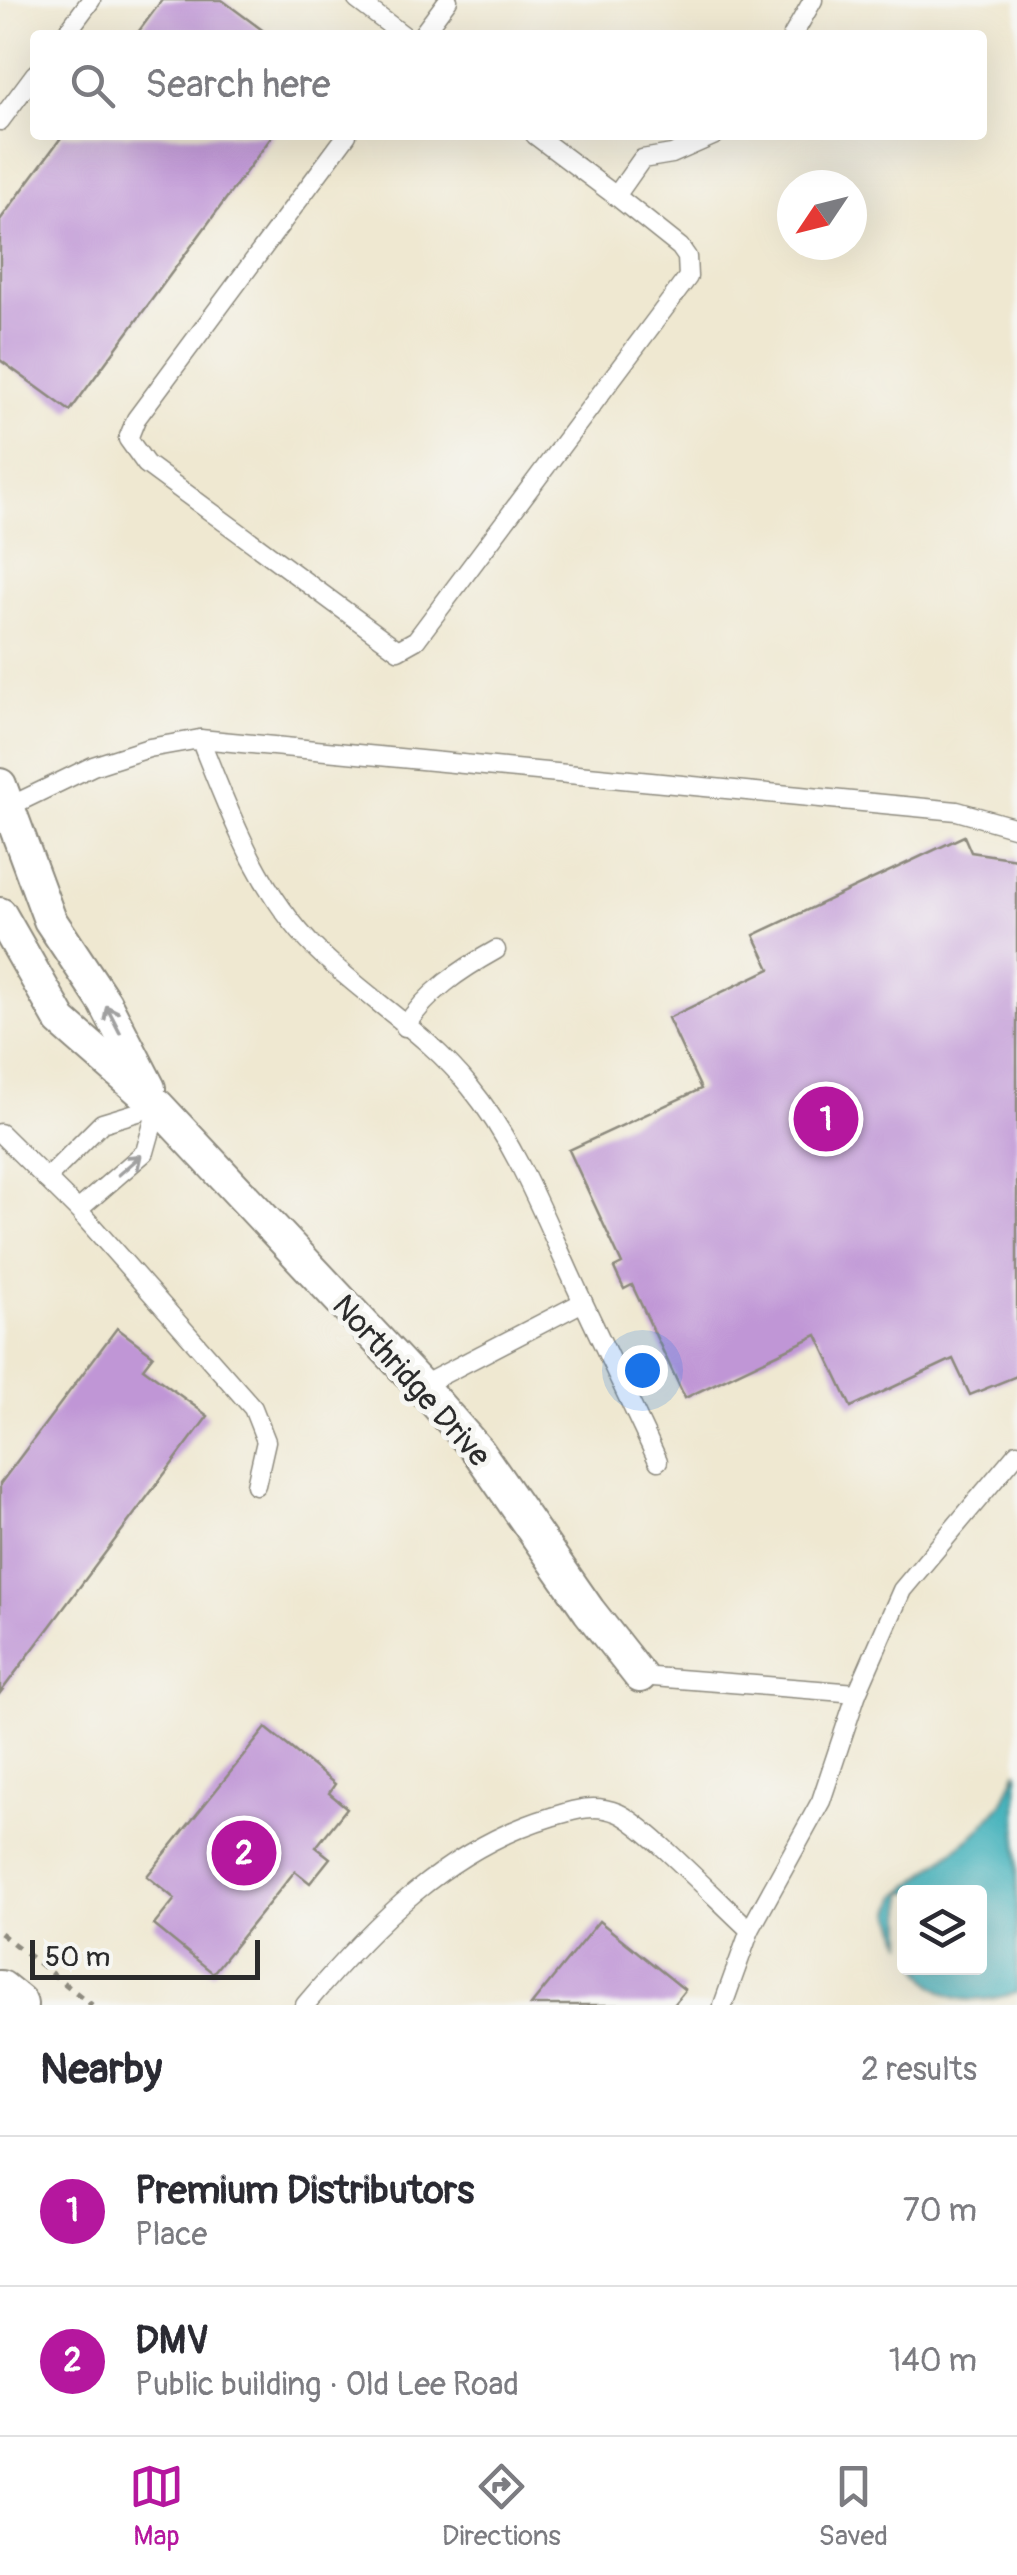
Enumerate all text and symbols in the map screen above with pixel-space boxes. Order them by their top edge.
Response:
search box [30,30,987,140]
icon: search [65,58,120,113]
text: Search here [145,61,331,109]
north arrow [777,170,867,260]
one-way arrow [103,1005,122,1035]
pin: 1 [794,1082,858,1156]
one-way arrow [116,1155,142,1177]
street label: Northridge Drive [323,1287,499,1475]
your location [617,1345,668,1396]
pin: 2 [212,1816,276,1890]
map controls [897,1885,987,1975]
button: layers [897,1885,987,1975]
scale bar [30,1935,260,1980]
text: 50 m [45,1940,110,1975]
text: Nearby [40,2044,162,2096]
text: 2 results [861,2050,977,2090]
text: Premium Distributors [135,2167,474,2215]
text: 1 [66,2191,79,2231]
text: 70 m [903,2191,977,2231]
text: Place [135,2215,207,2255]
text: DMV [135,2317,209,2365]
text: 2 [64,2341,81,2381]
text: 140 m [889,2341,977,2381]
text: Public building · Old Lee Road [135,2365,519,2405]
tab: Map [129,2459,184,2554]
tab: Directions [442,2459,561,2554]
tab: Saved [819,2459,888,2554]

